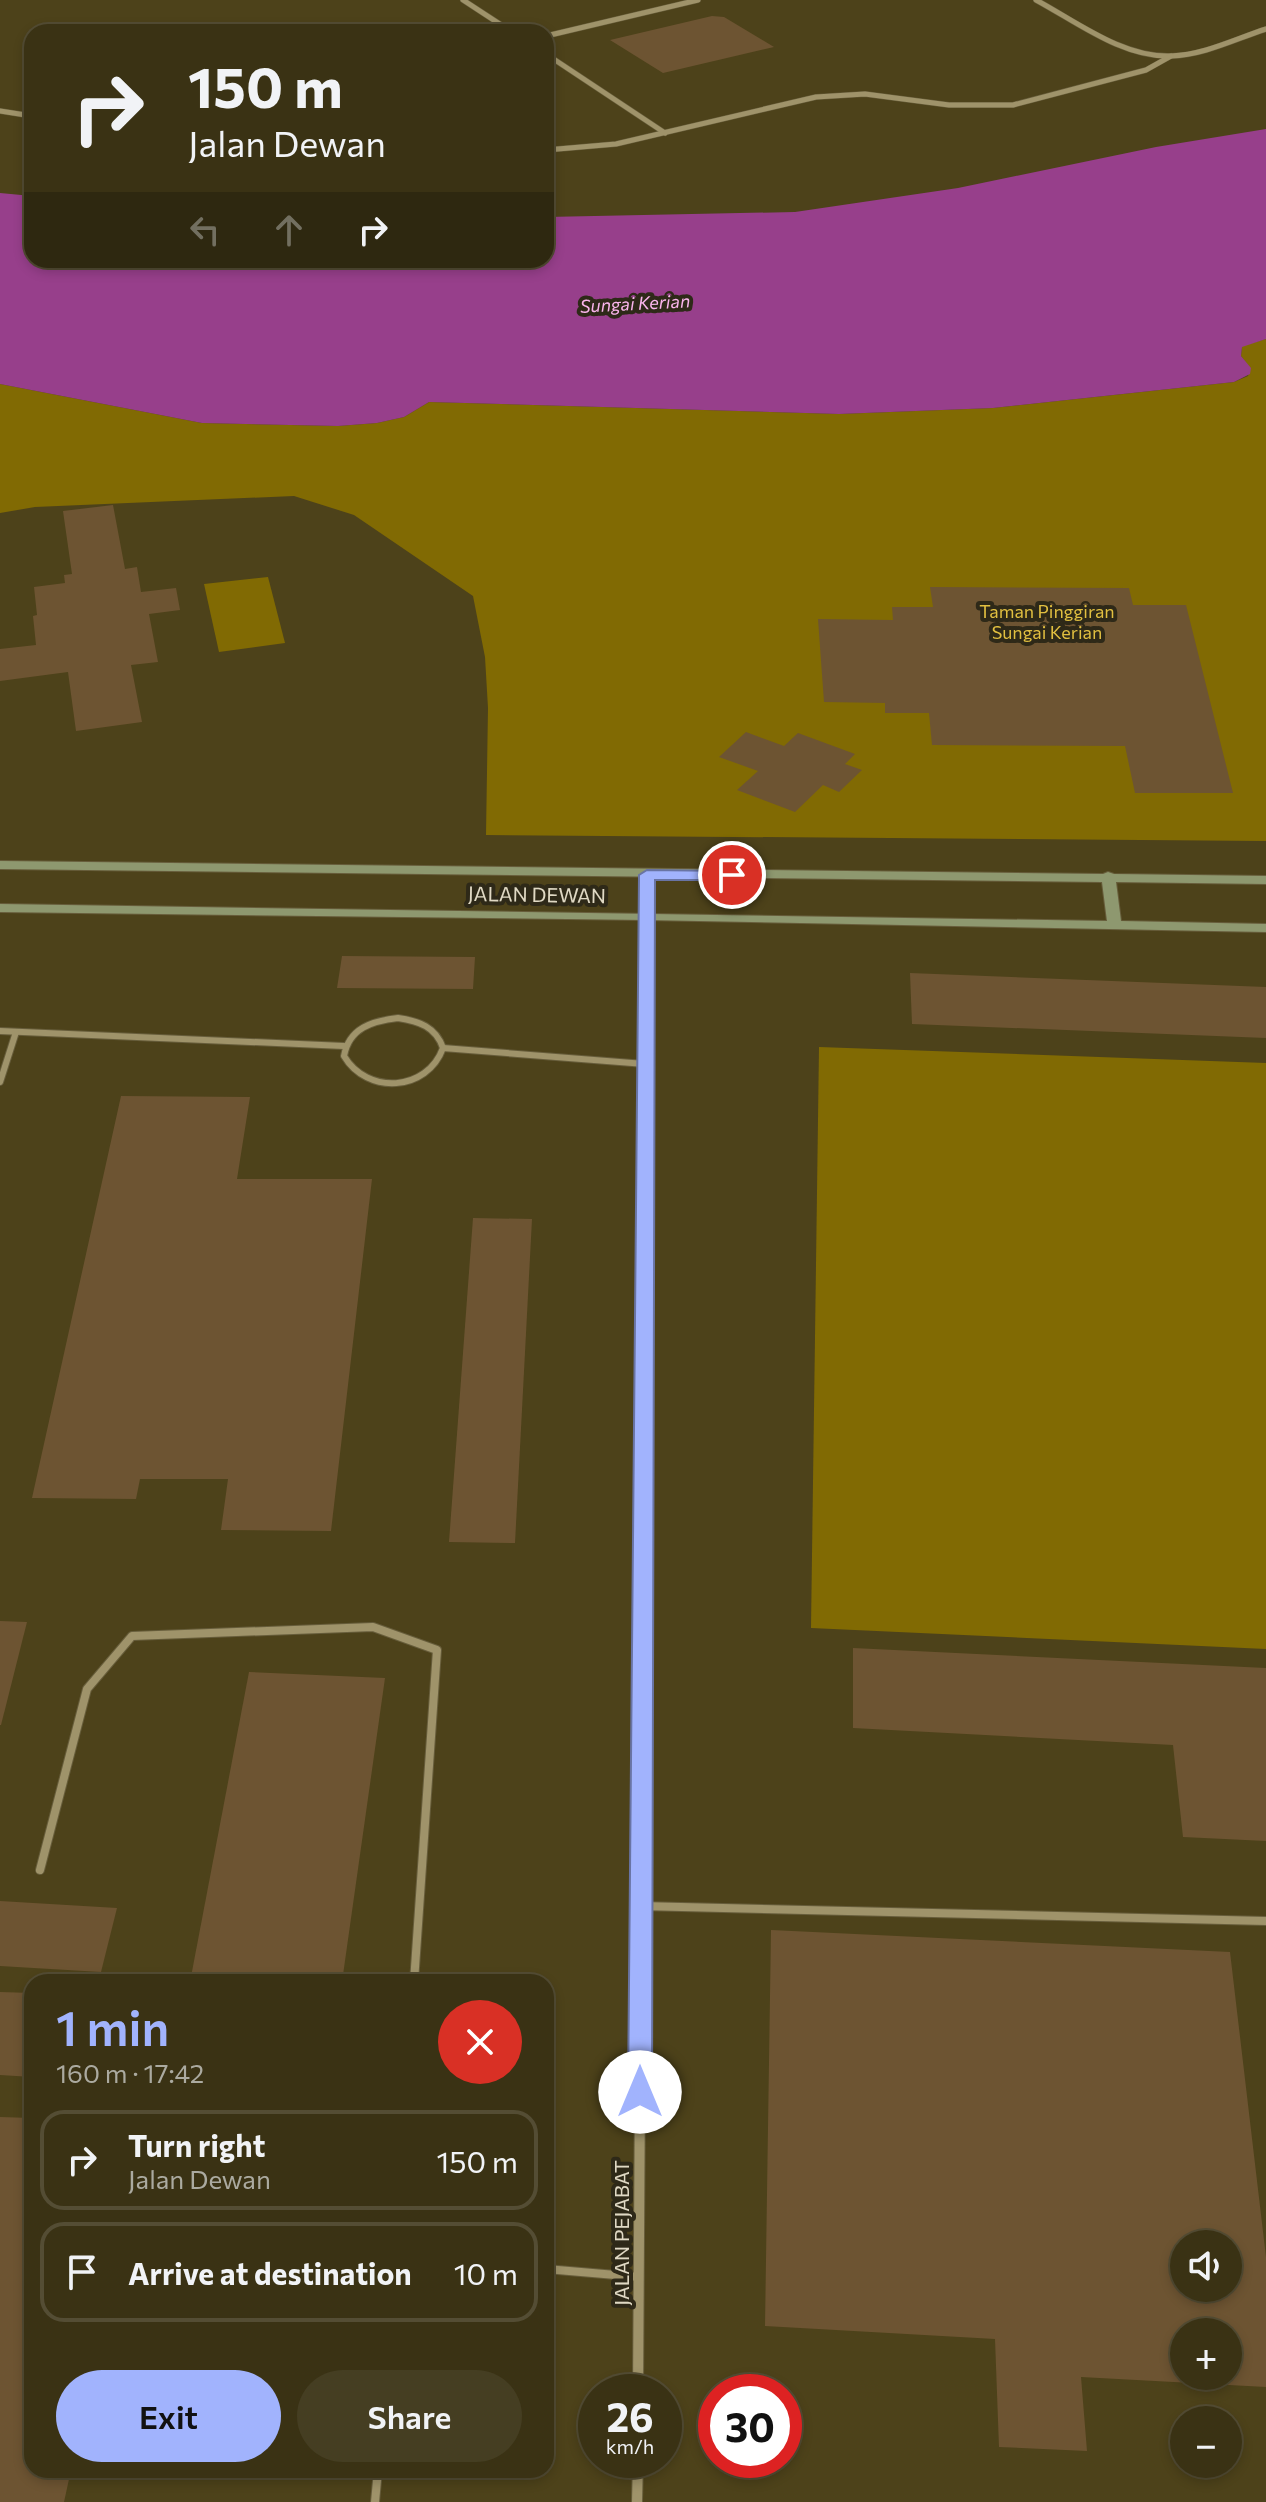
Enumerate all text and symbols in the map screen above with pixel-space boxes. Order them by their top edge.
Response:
text: 150 m [188,51,343,120]
icon: right [56,56,160,160]
text: Jalan Dewan [188,120,386,164]
icon: left [183,208,227,252]
icon: ahead [267,208,311,252]
icon: right [351,208,395,252]
water label: Sungai Kerian [579,289,691,317]
park label: Taman Pinggiran Sungai Kerian [979,600,1115,643]
pin [698,841,766,909]
icon: arrive [710,853,754,897]
street label: JALAN DEWAN [468,881,606,907]
text: 1 min [56,1997,169,2056]
button: close [438,2000,522,2084]
position arrow [598,2050,682,2134]
text: 160 m · 17:42 [56,2057,204,2088]
text: Turn right [128,2126,265,2163]
icon: right [60,2138,104,2182]
text: 150 m [436,2142,518,2179]
street label: JALAN PEJABAT [609,2160,633,2306]
text: Jalan Dewan [128,2163,271,2194]
map controls [1170,2230,1242,2478]
button: sound [1170,2230,1242,2302]
icon: arrive [60,2250,104,2294]
text: Arrive at destination [128,2254,412,2291]
text: 10 m [454,2254,518,2291]
button: + [1170,2318,1242,2390]
button: Exit [56,2370,281,2462]
button: Share [297,2370,522,2462]
speed limit sign: 30 [698,2374,802,2478]
text: 26 [606,2391,654,2440]
button: − [1170,2406,1242,2478]
text: km/h [606,2434,654,2458]

